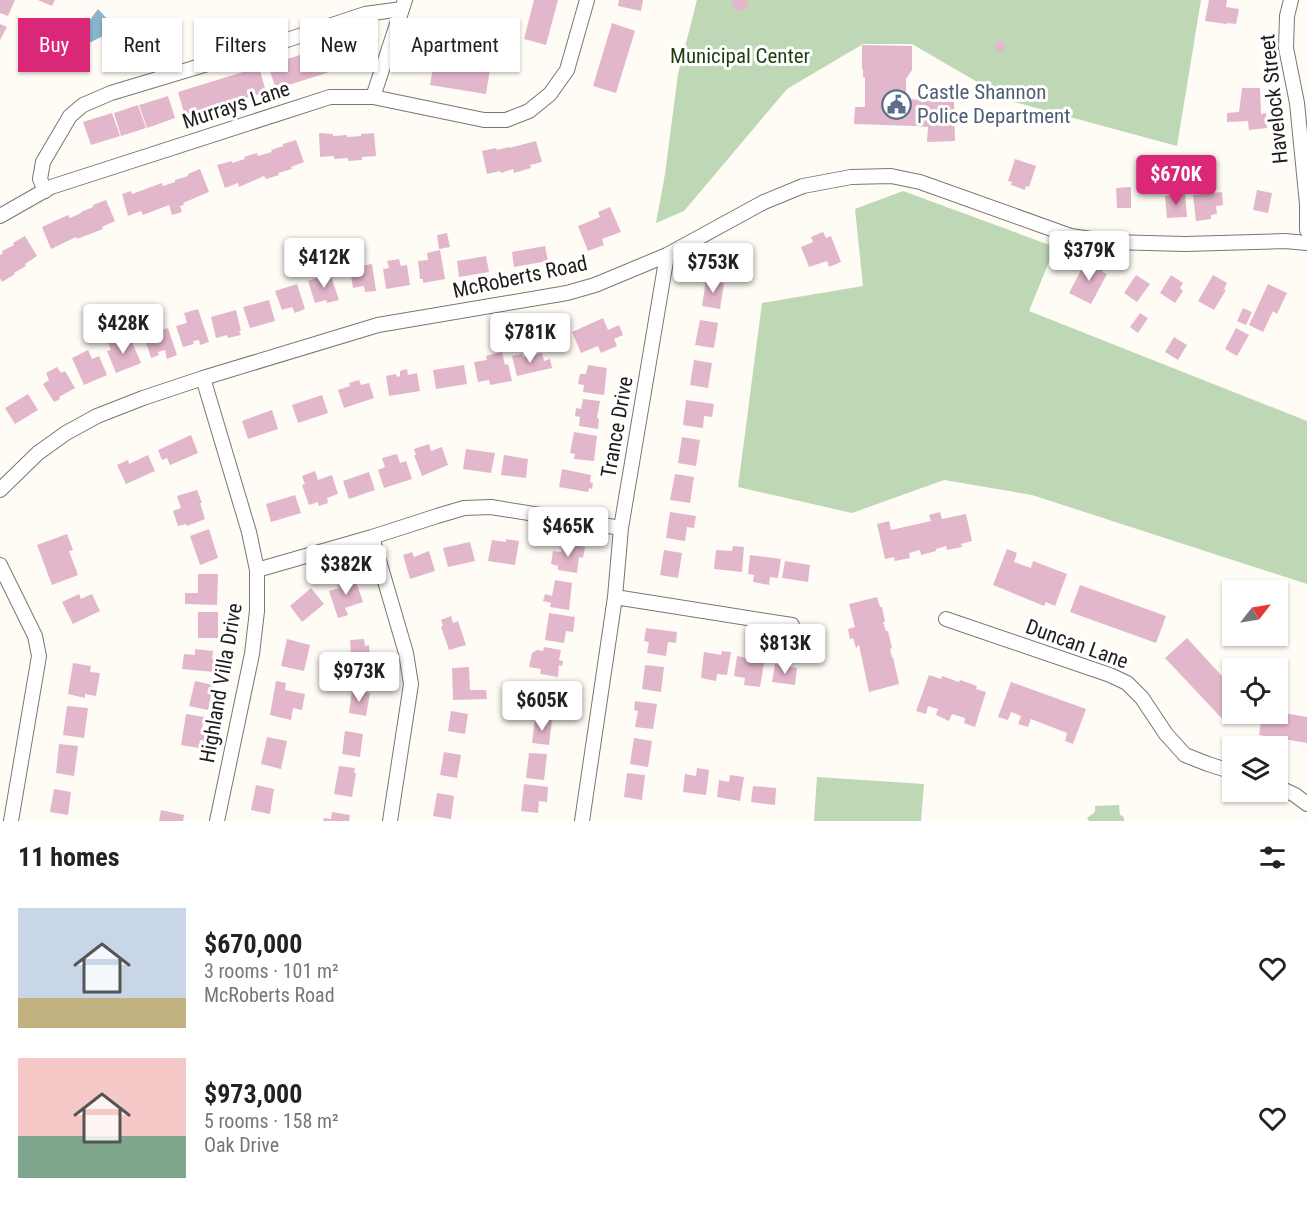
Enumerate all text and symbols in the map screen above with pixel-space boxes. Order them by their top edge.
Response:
chip: Buy [18,18,90,72]
chip: Rent [102,18,182,72]
chip: Filters [194,18,288,72]
chip: New [300,18,378,72]
chip: Apartment [390,18,520,72]
street label: Havelock Street [1255,33,1293,165]
park label: Municipal Center [670,44,810,68]
street label: Murrays Lane [179,76,293,134]
place label: Castle Shannon Police Department [917,80,1070,128]
public building icon: Castle Shannon Police Department [880,88,912,120]
pin: $670K [1134,155,1218,206]
text: $670K [1150,162,1202,186]
pin: $379K [1047,231,1131,282]
pin: $412K [282,238,366,289]
text: $379K [1063,238,1115,262]
pin: $753K [671,243,755,294]
text: $412K [298,245,350,269]
text: $753K [687,250,739,274]
street label: McRoberts Road [450,251,590,303]
pin: $428K [81,304,165,355]
text: $428K [97,311,149,335]
pin: $781K [488,313,572,364]
text: $781K [504,320,556,344]
street label: Trance Drive [596,374,638,480]
pin: $465K [526,507,610,558]
text: $465K [542,514,594,538]
pin: $382K [304,545,388,596]
text: $382K [320,552,372,576]
north arrow [1222,580,1288,646]
map controls [1222,580,1288,802]
street label: Highland Villa Drive [195,601,247,765]
street label: Duncan Lane [1023,614,1132,674]
pin: $813K [743,624,827,675]
text: $813K [759,631,811,655]
pin: $973K [317,652,401,703]
button: locate [1222,658,1288,724]
text: $973K [333,659,385,683]
pin: $605K [500,681,584,732]
text: $605K [516,688,568,712]
button: layers [1222,736,1288,802]
icon: filters [1256,841,1289,874]
text: 11 homes [18,842,120,872]
text: $670,000 [204,929,302,959]
icon: home [66,932,138,1004]
icon: heart [1256,952,1289,985]
text: 3 rooms · 101 m² [204,959,339,983]
text: McRoberts Road [204,983,335,1007]
text: $973,000 [204,1079,302,1109]
icon: home [66,1082,138,1154]
icon: heart [1256,1102,1289,1135]
text: 5 rooms · 158 m² [204,1109,339,1133]
text: Oak Drive [204,1133,279,1157]

